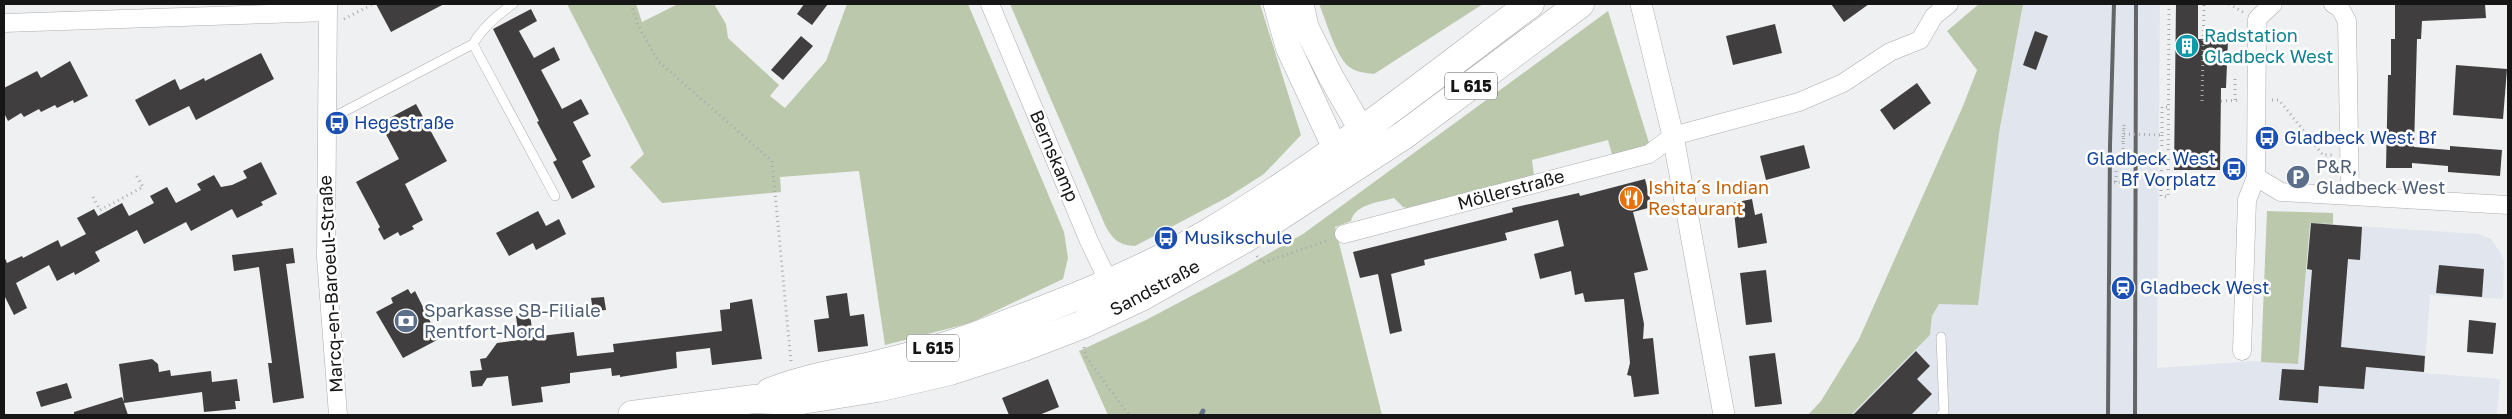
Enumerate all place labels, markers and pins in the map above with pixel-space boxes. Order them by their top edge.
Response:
place label: Radstation Gladbeck West [2204,24,2333,67]
building icon: Radstation Gladbeck West [2174,33,2200,59]
bus stop icon: Hegestraße [324,110,350,136]
place label: Hegestraße [354,111,454,133]
bus stop icon: Gladbeck West Bf [2254,125,2280,151]
place label: Gladbeck West Bf [2284,126,2437,148]
place label: Gladbeck West Bf Vorplatz [2087,147,2216,190]
place label: P&R, Gladbeck West [2316,155,2445,198]
bus stop icon: Gladbeck West Bf Vorplatz [2221,156,2247,182]
parking icon: P&R, Gladbeck West [2285,164,2311,190]
place label: Ishita´s Indian Restaurant [1648,176,1769,219]
restaurant icon: Ishita´s Indian Restaurant [1618,185,1644,211]
bus stop icon: Musikschule [1153,225,1179,251]
place label: Musikschule [1184,226,1292,248]
station icon: Gladbeck West [2110,275,2136,301]
place label: Gladbeck West [2140,276,2269,298]
place label: Sparkasse SB-Filiale Rentfort-Nord [424,299,601,342]
bank icon: Sparkasse SB-Filiale Rentfort-Nord [393,308,419,334]

